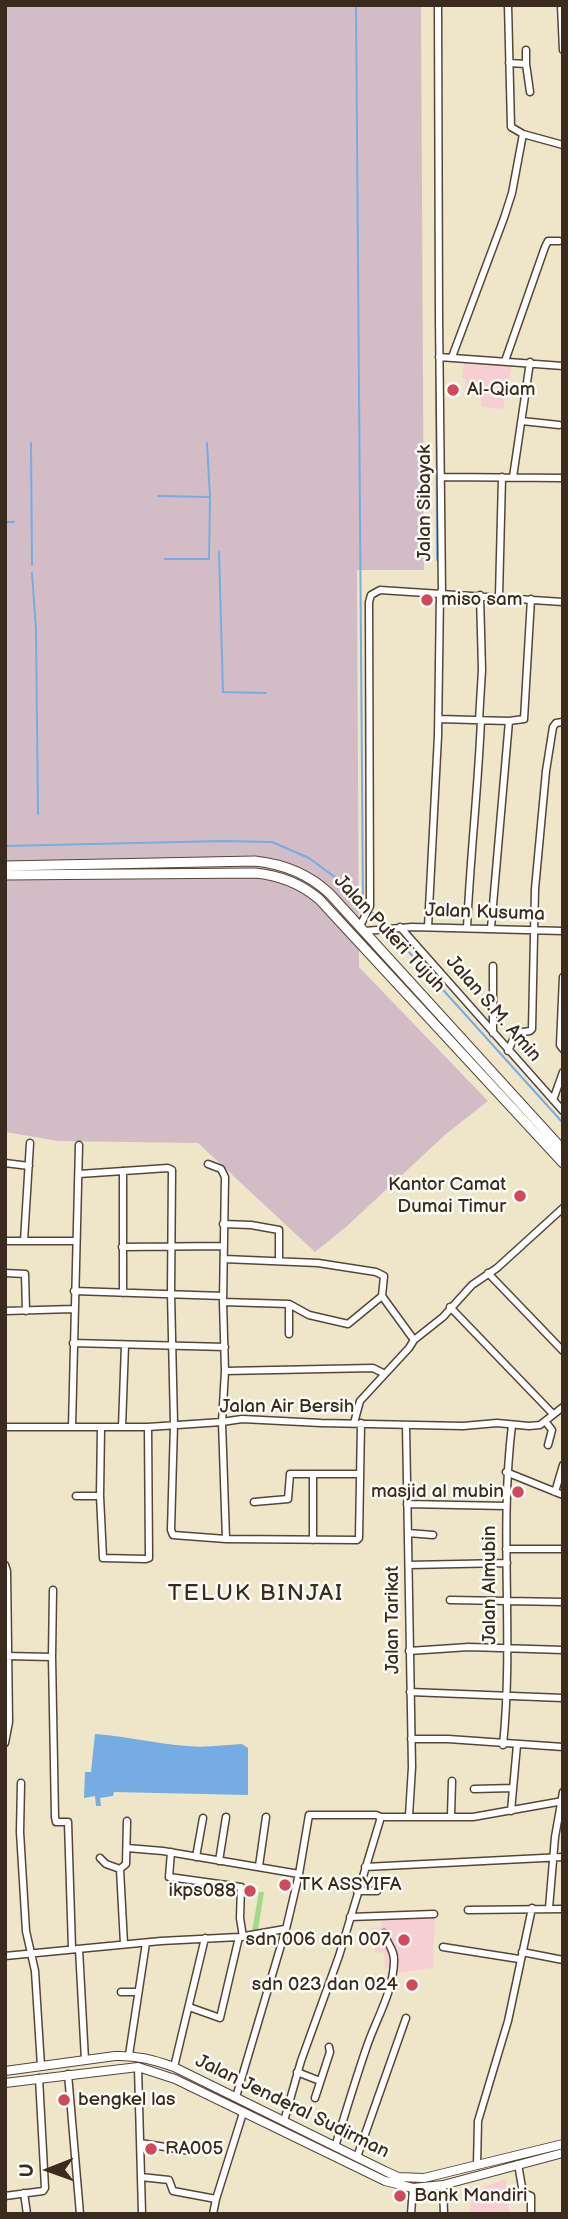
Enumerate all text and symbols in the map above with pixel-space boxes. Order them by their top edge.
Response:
place label: Al-Qiam [467,379,535,401]
marker: Al-Qiam [445,382,461,398]
street label: Jalan Sibayak [414,445,436,561]
place label: miso sam [441,589,522,611]
marker: miso sam [419,592,435,608]
street label: Jalan Puteri Tujuh [329,870,449,998]
street label: Jalan Kusuma [425,900,545,926]
street label: Jalan S.M. Amin [441,951,545,1067]
place label: Kantor Camat Dumai Timur [388,1174,506,1218]
marker: Kantor Camat Dumai Timur [512,1188,528,1204]
street label: Jalan Air Bersih [220,1396,354,1418]
place label: masjid al mubin [371,1481,504,1503]
marker: masjid al mubin [510,1484,526,1500]
street label: Jalan Almubin [479,1526,501,1644]
street label: Jalan Tarikat [382,1566,404,1674]
district label: TELUK BINJAI [169,1580,343,1608]
place label: TK ASSYIFA [299,1874,401,1896]
marker: TK ASSYIFA [277,1877,293,1893]
place label: ikps088 [168,1880,236,1902]
marker: ikps088 [242,1883,258,1899]
place label: sdn 006 dan 007 [246,1929,390,1951]
marker: sdn 006 dan 007 [396,1932,412,1948]
place label: sdn 023 dan 024 [252,1974,398,1996]
marker: sdn 023 dan 024 [404,1977,420,1993]
street label: Jalan Jenderal Sudirman [191,2050,393,2164]
place label: bengkel las [78,2089,176,2111]
marker: bengkel las [56,2092,72,2108]
north arrow [14,2135,84,2205]
place label: RA005 [165,2138,223,2160]
marker: RA005 [143,2141,159,2157]
text: U [16,2163,39,2177]
place label: Bank Mandiri [414,2185,527,2207]
marker: Bank Mandiri [392,2188,408,2204]

